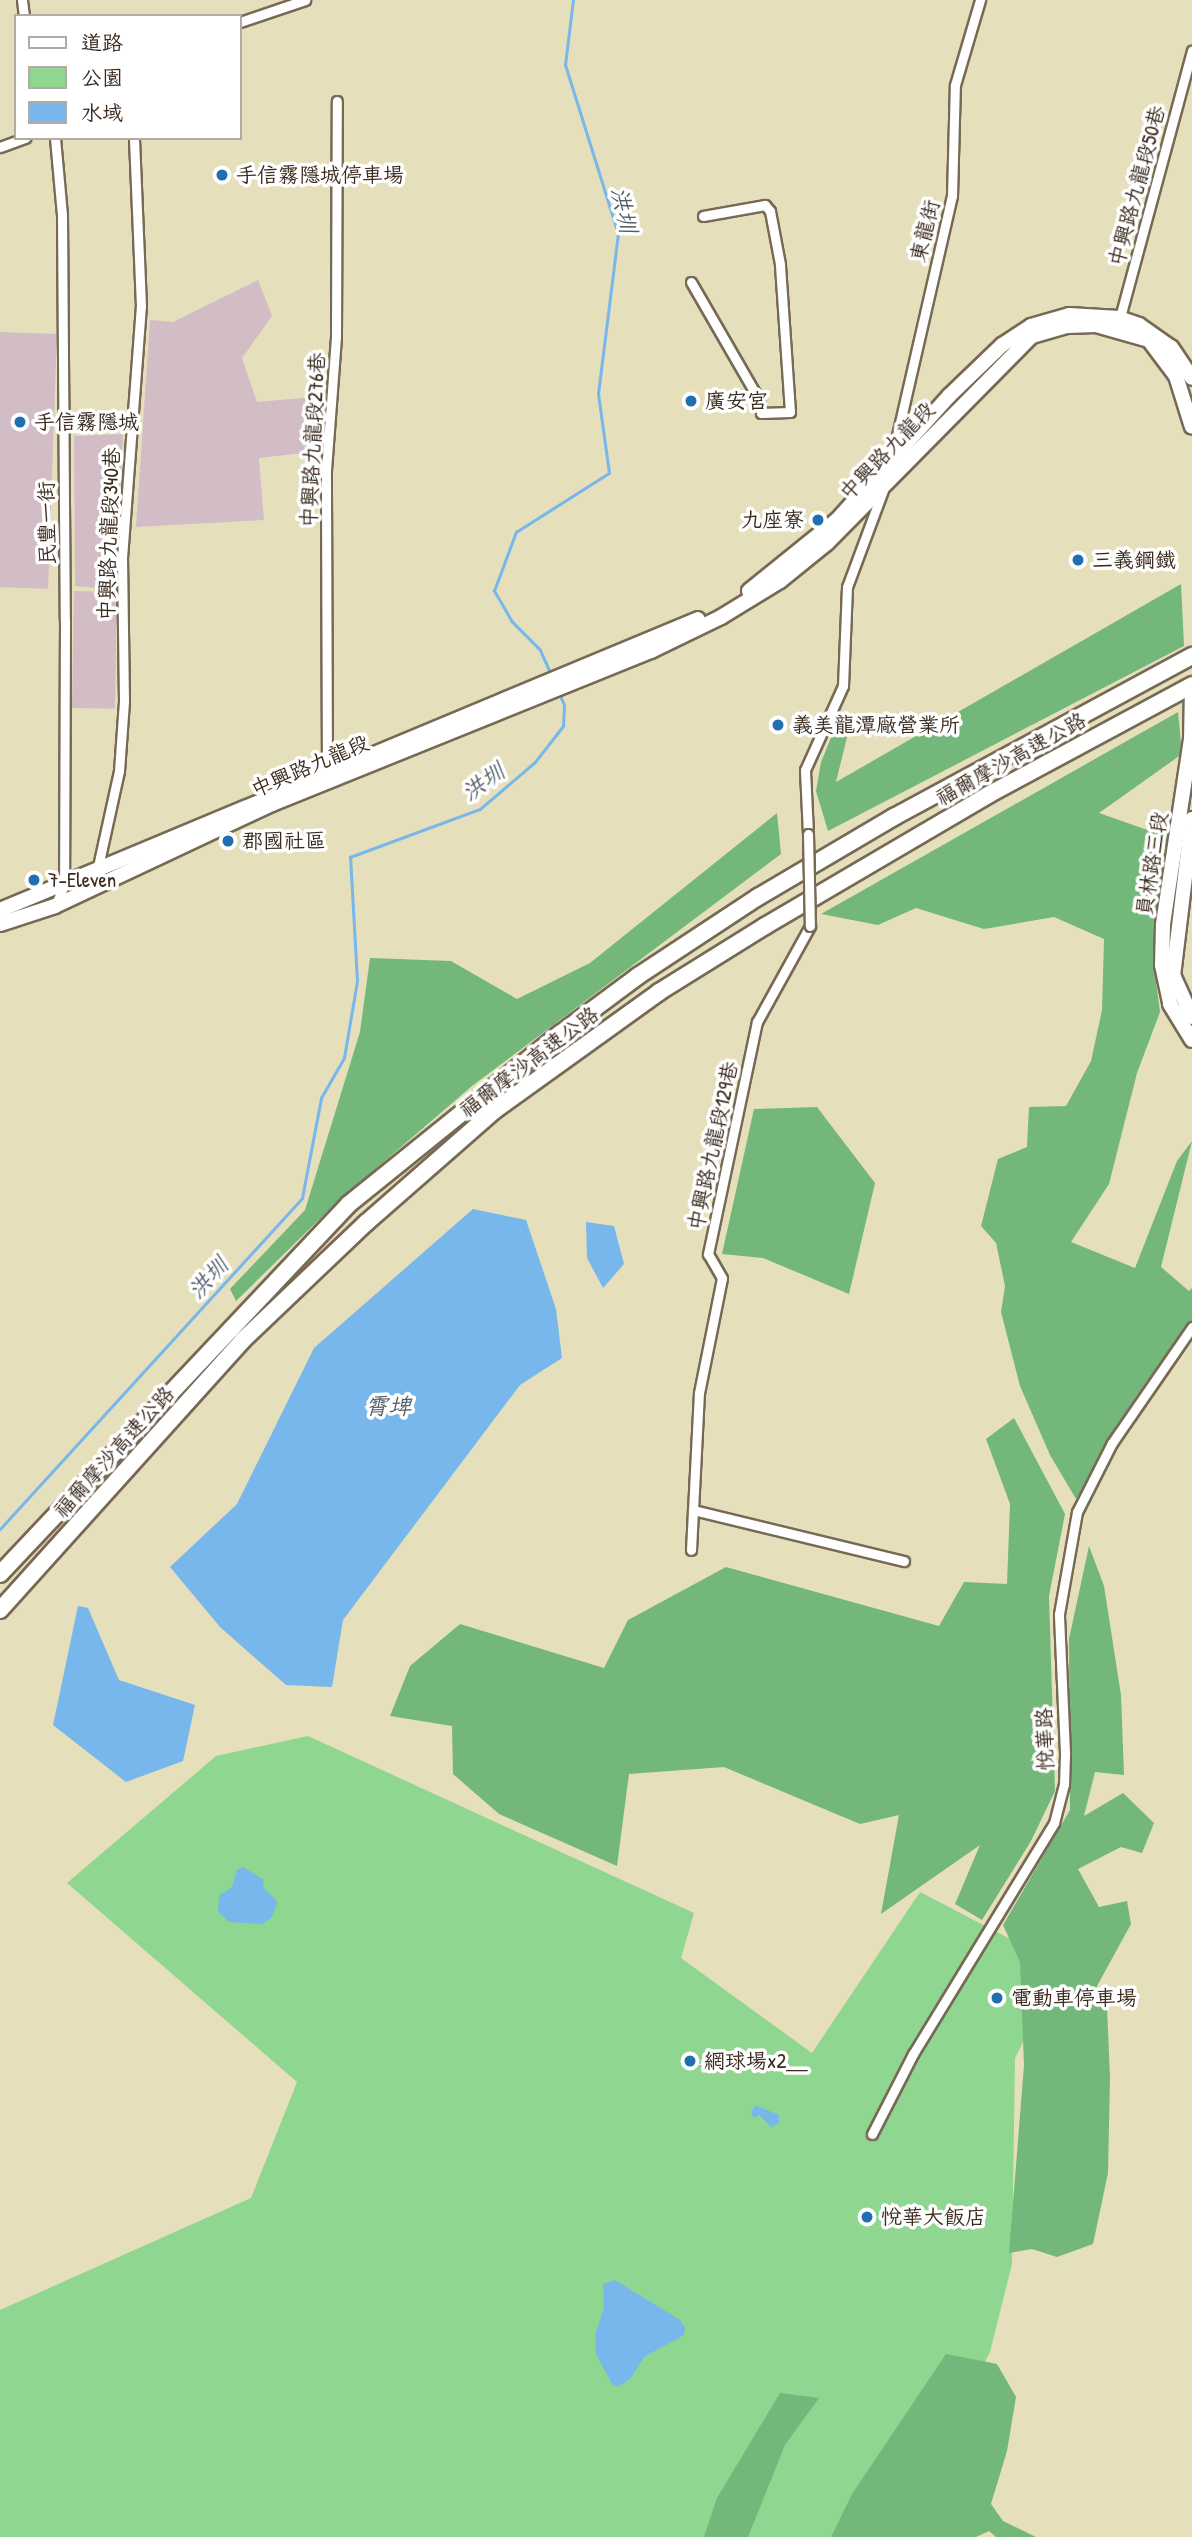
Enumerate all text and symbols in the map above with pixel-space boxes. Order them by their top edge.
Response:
legend [14,14,242,140]
text: 道路 [81,28,123,57]
text: 公園 [81,63,123,92]
text: 水域 [81,98,123,127]
street label: 中興路九龍段50巷 [1103,103,1171,269]
place label: 手信霧隱城停車場 [236,162,404,188]
marker: 手信霧隱城停車場 [214,167,230,183]
water label: 洪圳 [605,184,643,236]
street label: 東龍街 [905,197,945,265]
street label: 中興路九龍段276巷 [296,352,330,528]
place label: 廣安宮 [705,388,768,414]
marker: 廣安宮 [683,393,699,409]
street label: 中興路九龍段 [834,397,940,505]
place label: 手信霧隱城 [34,409,139,435]
marker: 手信霧隱城 [12,414,28,430]
street label: 中興路九龍段340巷 [93,447,125,621]
street label: 民豐一街 [34,481,60,565]
place label: 九座寮 [741,507,804,533]
marker: 九座寮 [810,512,826,528]
place label: 三義鋼鐵 [1092,547,1176,573]
marker: 三義鋼鐵 [1070,552,1086,568]
street label: 福爾摩沙高速公路 [931,707,1091,811]
place label: 義美龍潭廠營業所 [792,712,960,738]
marker: 義美龍潭廠營業所 [770,717,786,733]
street label: 中興路九龍段 [247,730,373,802]
water label: 洪圳 [456,757,510,807]
street label: 員林路三段 [1131,810,1173,918]
place label: 郡國社區 [242,828,326,854]
marker: 郡國社區 [220,833,236,849]
place label: 7-Eleven [48,867,116,893]
marker: 7-Eleven [26,872,42,888]
street label: 福爾摩沙高速公路 [454,1001,604,1123]
street label: 中興路九龍段129巷 [683,1059,743,1233]
water label: 洪圳 [182,1252,234,1304]
street label: 福爾摩沙高速公路 [48,1381,180,1523]
water label: 霄埤 [365,1392,411,1420]
street label: 悅華路 [1031,1707,1059,1771]
place label: 電動車停車場 [1011,1985,1137,2011]
marker: 電動車停車場 [989,1990,1005,2006]
place label: 網球場x2＿ [704,2048,807,2074]
marker: 網球場x2＿ [682,2053,698,2069]
place label: 悅華大飯店 [881,2204,986,2230]
marker: 悅華大飯店 [859,2209,875,2225]

